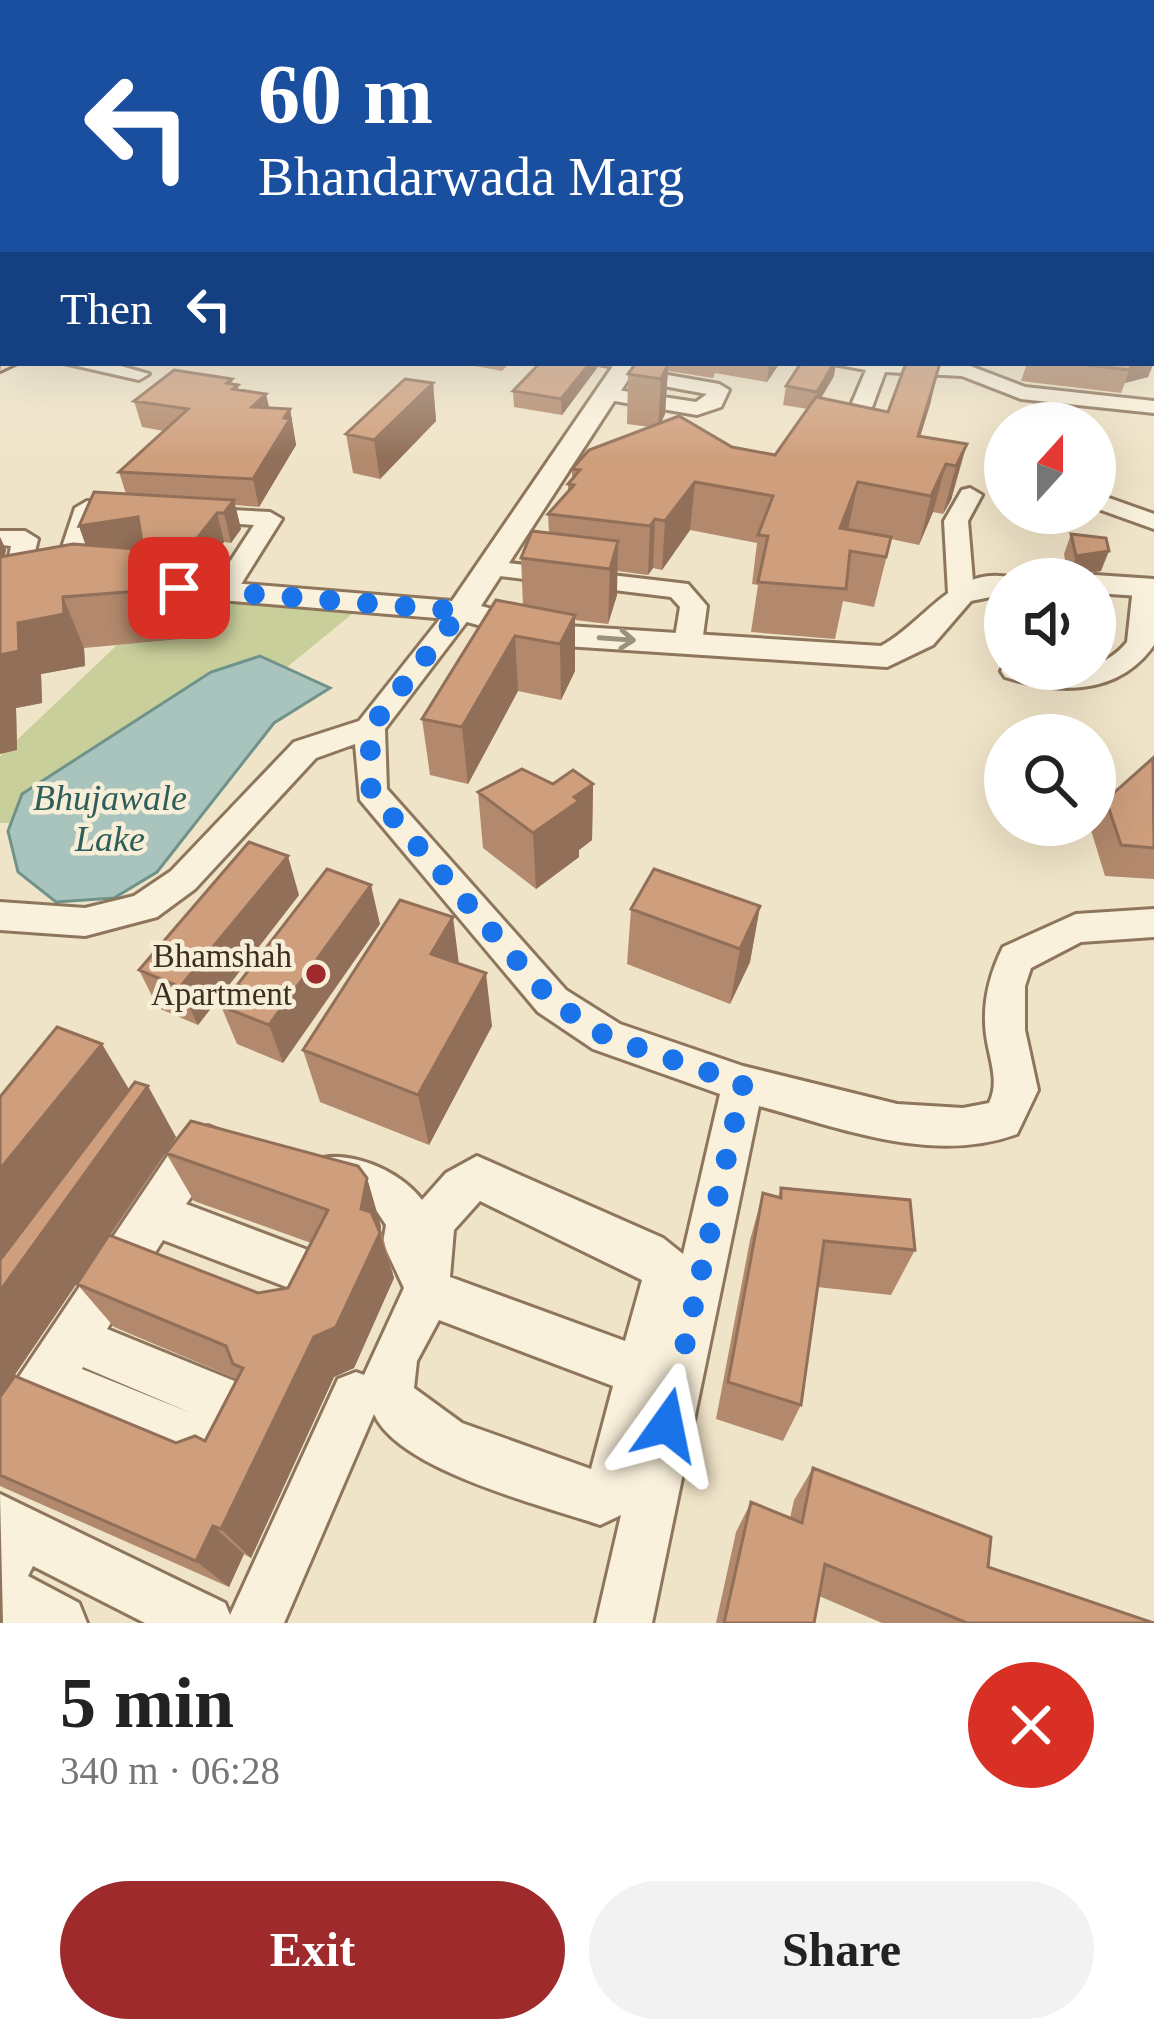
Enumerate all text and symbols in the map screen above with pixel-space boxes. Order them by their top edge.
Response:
icon: left [60,48,216,204]
text: 60 m [258,48,433,141]
text: Bhandarwada Marg [258,147,684,207]
icon: left [176,276,242,342]
text: Then [60,284,152,334]
north arrow [984,402,1116,534]
map controls [984,402,1116,846]
pin [128,537,230,639]
icon: arrive [146,555,212,621]
button: sound [984,558,1116,690]
one-way arrow [597,628,636,651]
button: search [984,714,1116,846]
water label: Bhujawale Lake [33,778,187,859]
place label: Bhamshah Apartment [151,938,292,1012]
marker: Bhamshah Apartment [303,961,329,987]
position arrow [604,1362,730,1488]
button: close [968,1662,1094,1788]
text: 5 min [60,1663,234,1743]
text: 340 m · 06:28 [60,1749,280,1792]
button: Exit [60,1881,565,2019]
button: Share [589,1881,1094,2019]

